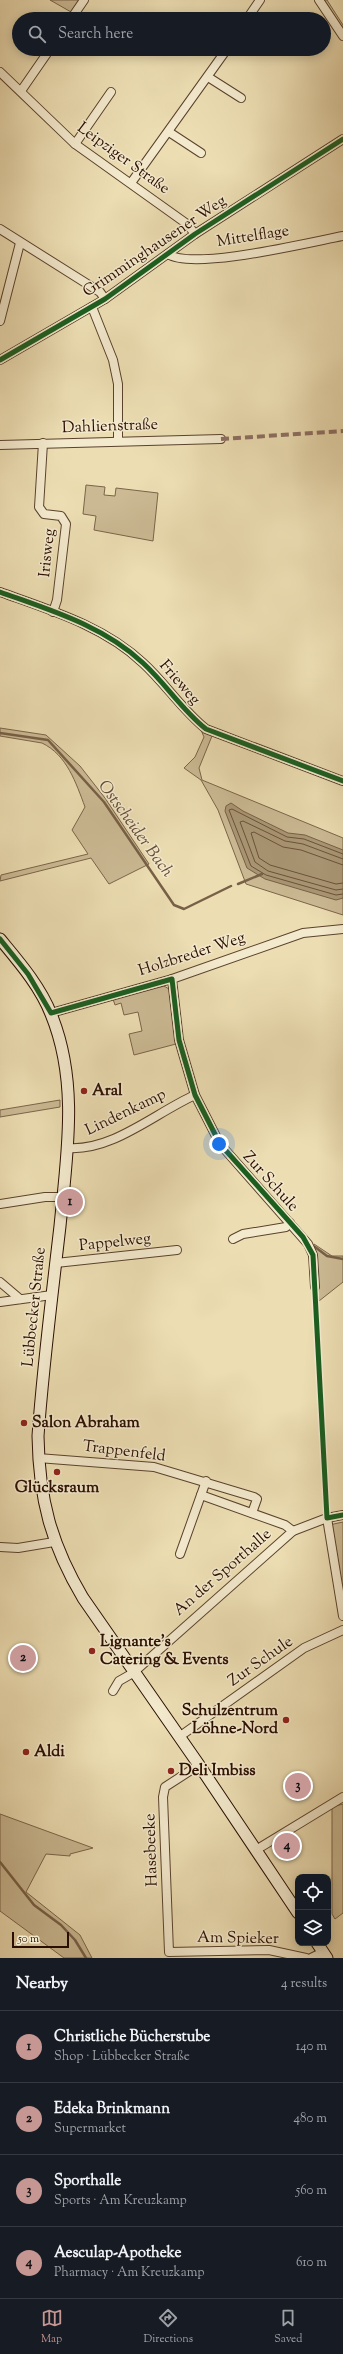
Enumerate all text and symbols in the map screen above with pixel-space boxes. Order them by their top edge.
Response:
search box [12,12,331,56]
icon: search [26,23,48,45]
text: Search here [58,24,133,45]
street label: Leipziger Straße [72,117,174,201]
street label: Grimminghausener Weg [79,190,232,304]
street label: Mittelflage [215,220,291,254]
street label: Dahlienstraße [61,414,159,440]
street label: Irisweg [34,527,62,578]
street label: Frieweg [153,655,205,711]
water label: Ostscheider Bach [92,776,179,883]
street label: Holzbreder Weg [136,927,249,983]
place label: Aral [92,1080,123,1103]
street label: Lindenkamp [82,1083,170,1142]
marker: Aral [79,1086,89,1096]
your location [209,1134,229,1154]
street label: Zur Schule [237,1147,303,1217]
pin: 1 [57,1187,83,1217]
street label: Pappelweg [78,1228,152,1258]
street label: Lübbecker Straße [17,1246,53,1368]
place label: Salon Abraham [32,1412,141,1435]
marker: Salon Abraham [19,1418,29,1428]
street label: Trappenfeld [81,1435,167,1469]
marker: Glücksraum [52,1467,62,1477]
place label: Glücksraum [15,1477,100,1500]
street label: An der Sporthalle [169,1524,277,1622]
place label: Lignante's Catering & Events [100,1631,229,1672]
street label: Zur Schule [224,1631,298,1693]
pin: 2 [10,1643,36,1673]
marker: Lignante's Catering & Events [87,1646,97,1656]
place label: Schulzentrum Löhne-Nord [182,1700,279,1741]
marker: Schulzentrum Löhne-Nord [281,1715,291,1725]
place label: Aldi [34,1741,65,1764]
marker: Aldi [21,1747,31,1757]
place label: Deli Imbiss [179,1760,256,1783]
marker: Deli Imbiss [166,1766,176,1776]
pin: 3 [285,1771,311,1801]
street label: Hasebeeke [139,1813,165,1887]
pin: 4 [274,1831,300,1861]
map controls [295,1874,331,1946]
button: locate [295,1874,331,1910]
button: layers [295,1910,331,1946]
street label: Am Spieker [197,1927,279,1951]
scale bar [12,1930,69,1949]
text: 50 m [18,1931,39,1947]
text: Nearby [16,1972,68,1996]
text: 4 results [281,1975,327,1993]
text: Christliche Bücherstube [54,2027,210,2048]
text: 1 [27,2038,31,2056]
text: 140 m [296,2038,327,2056]
text: Shop · Lübbecker Straße [54,2048,190,2066]
text: Edeka Brinkmann [54,2099,170,2120]
text: 2 [26,2110,32,2128]
text: 480 m [294,2110,327,2128]
text: Supermarket [54,2120,126,2138]
text: Sporthalle [54,2171,121,2192]
text: 3 [26,2182,32,2200]
text: 560 m [296,2182,327,2200]
text: Sports · Am Kreuzkamp [54,2192,187,2210]
text: Aesculap-Apotheke [54,2243,181,2264]
text: 4 [26,2254,32,2272]
text: 610 m [296,2254,327,2272]
text: Pharmacy · Am Kreuzkamp [54,2264,204,2282]
tab: Map [41,2307,63,2347]
tab: Directions [144,2307,193,2347]
tab: Saved [274,2307,302,2347]

